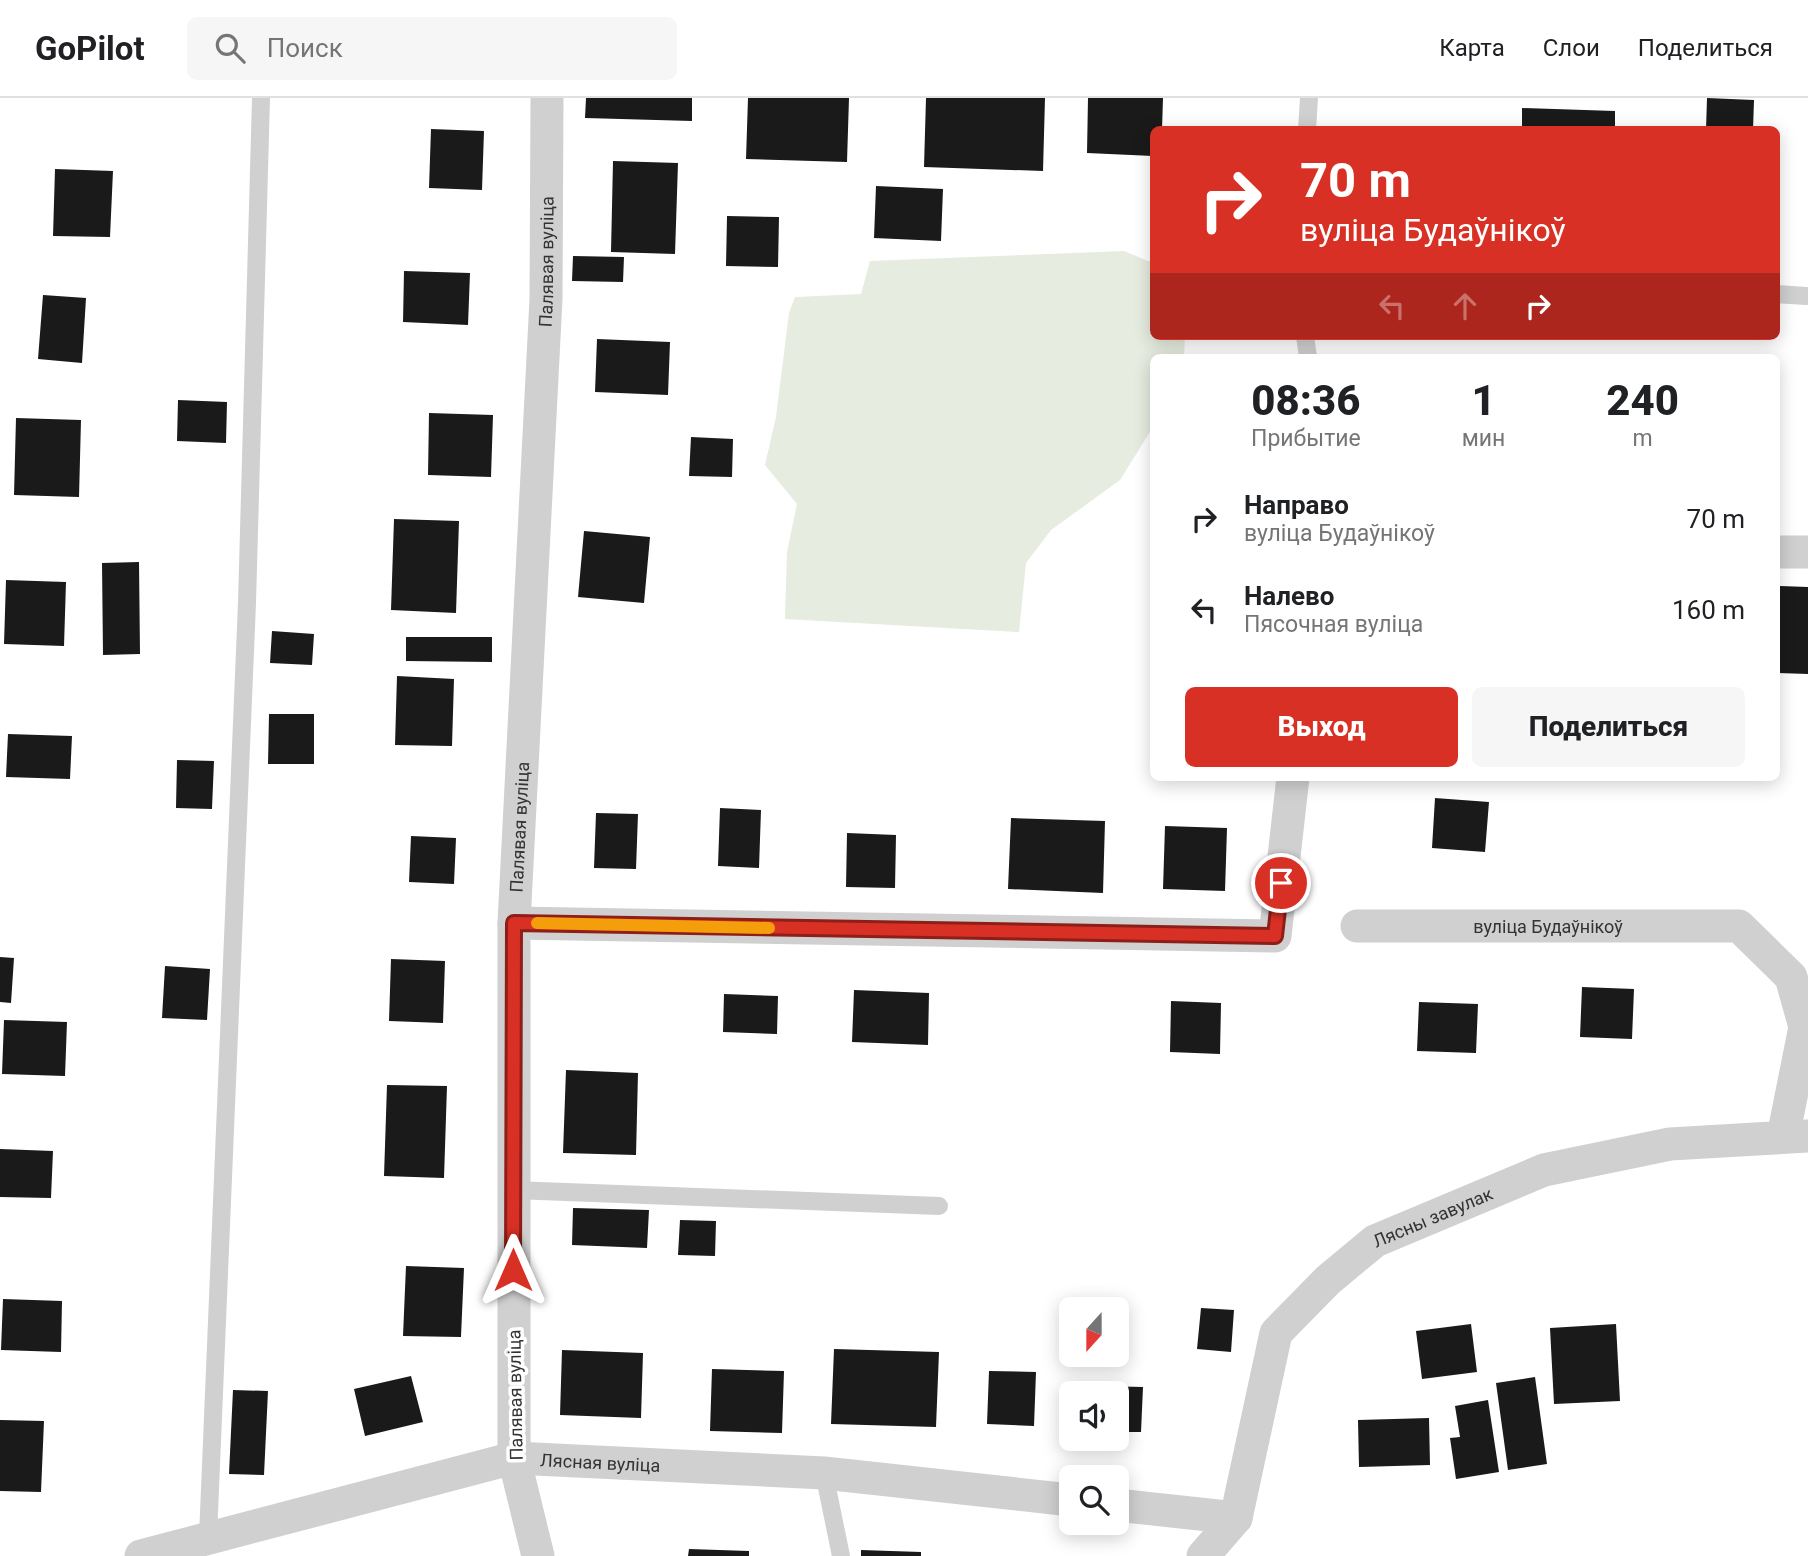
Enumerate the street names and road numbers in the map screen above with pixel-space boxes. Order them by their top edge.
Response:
street label: Палявая вуліца [534,196,557,328]
street label: Палявая вуліца [505,761,533,893]
street label: вуліца Будаўнікоў [1473,916,1623,937]
street label: Лясны завулак [1369,1182,1496,1251]
street label: Палявая вуліца [503,1329,527,1461]
street label: Лясная вуліца [540,1449,661,1476]

